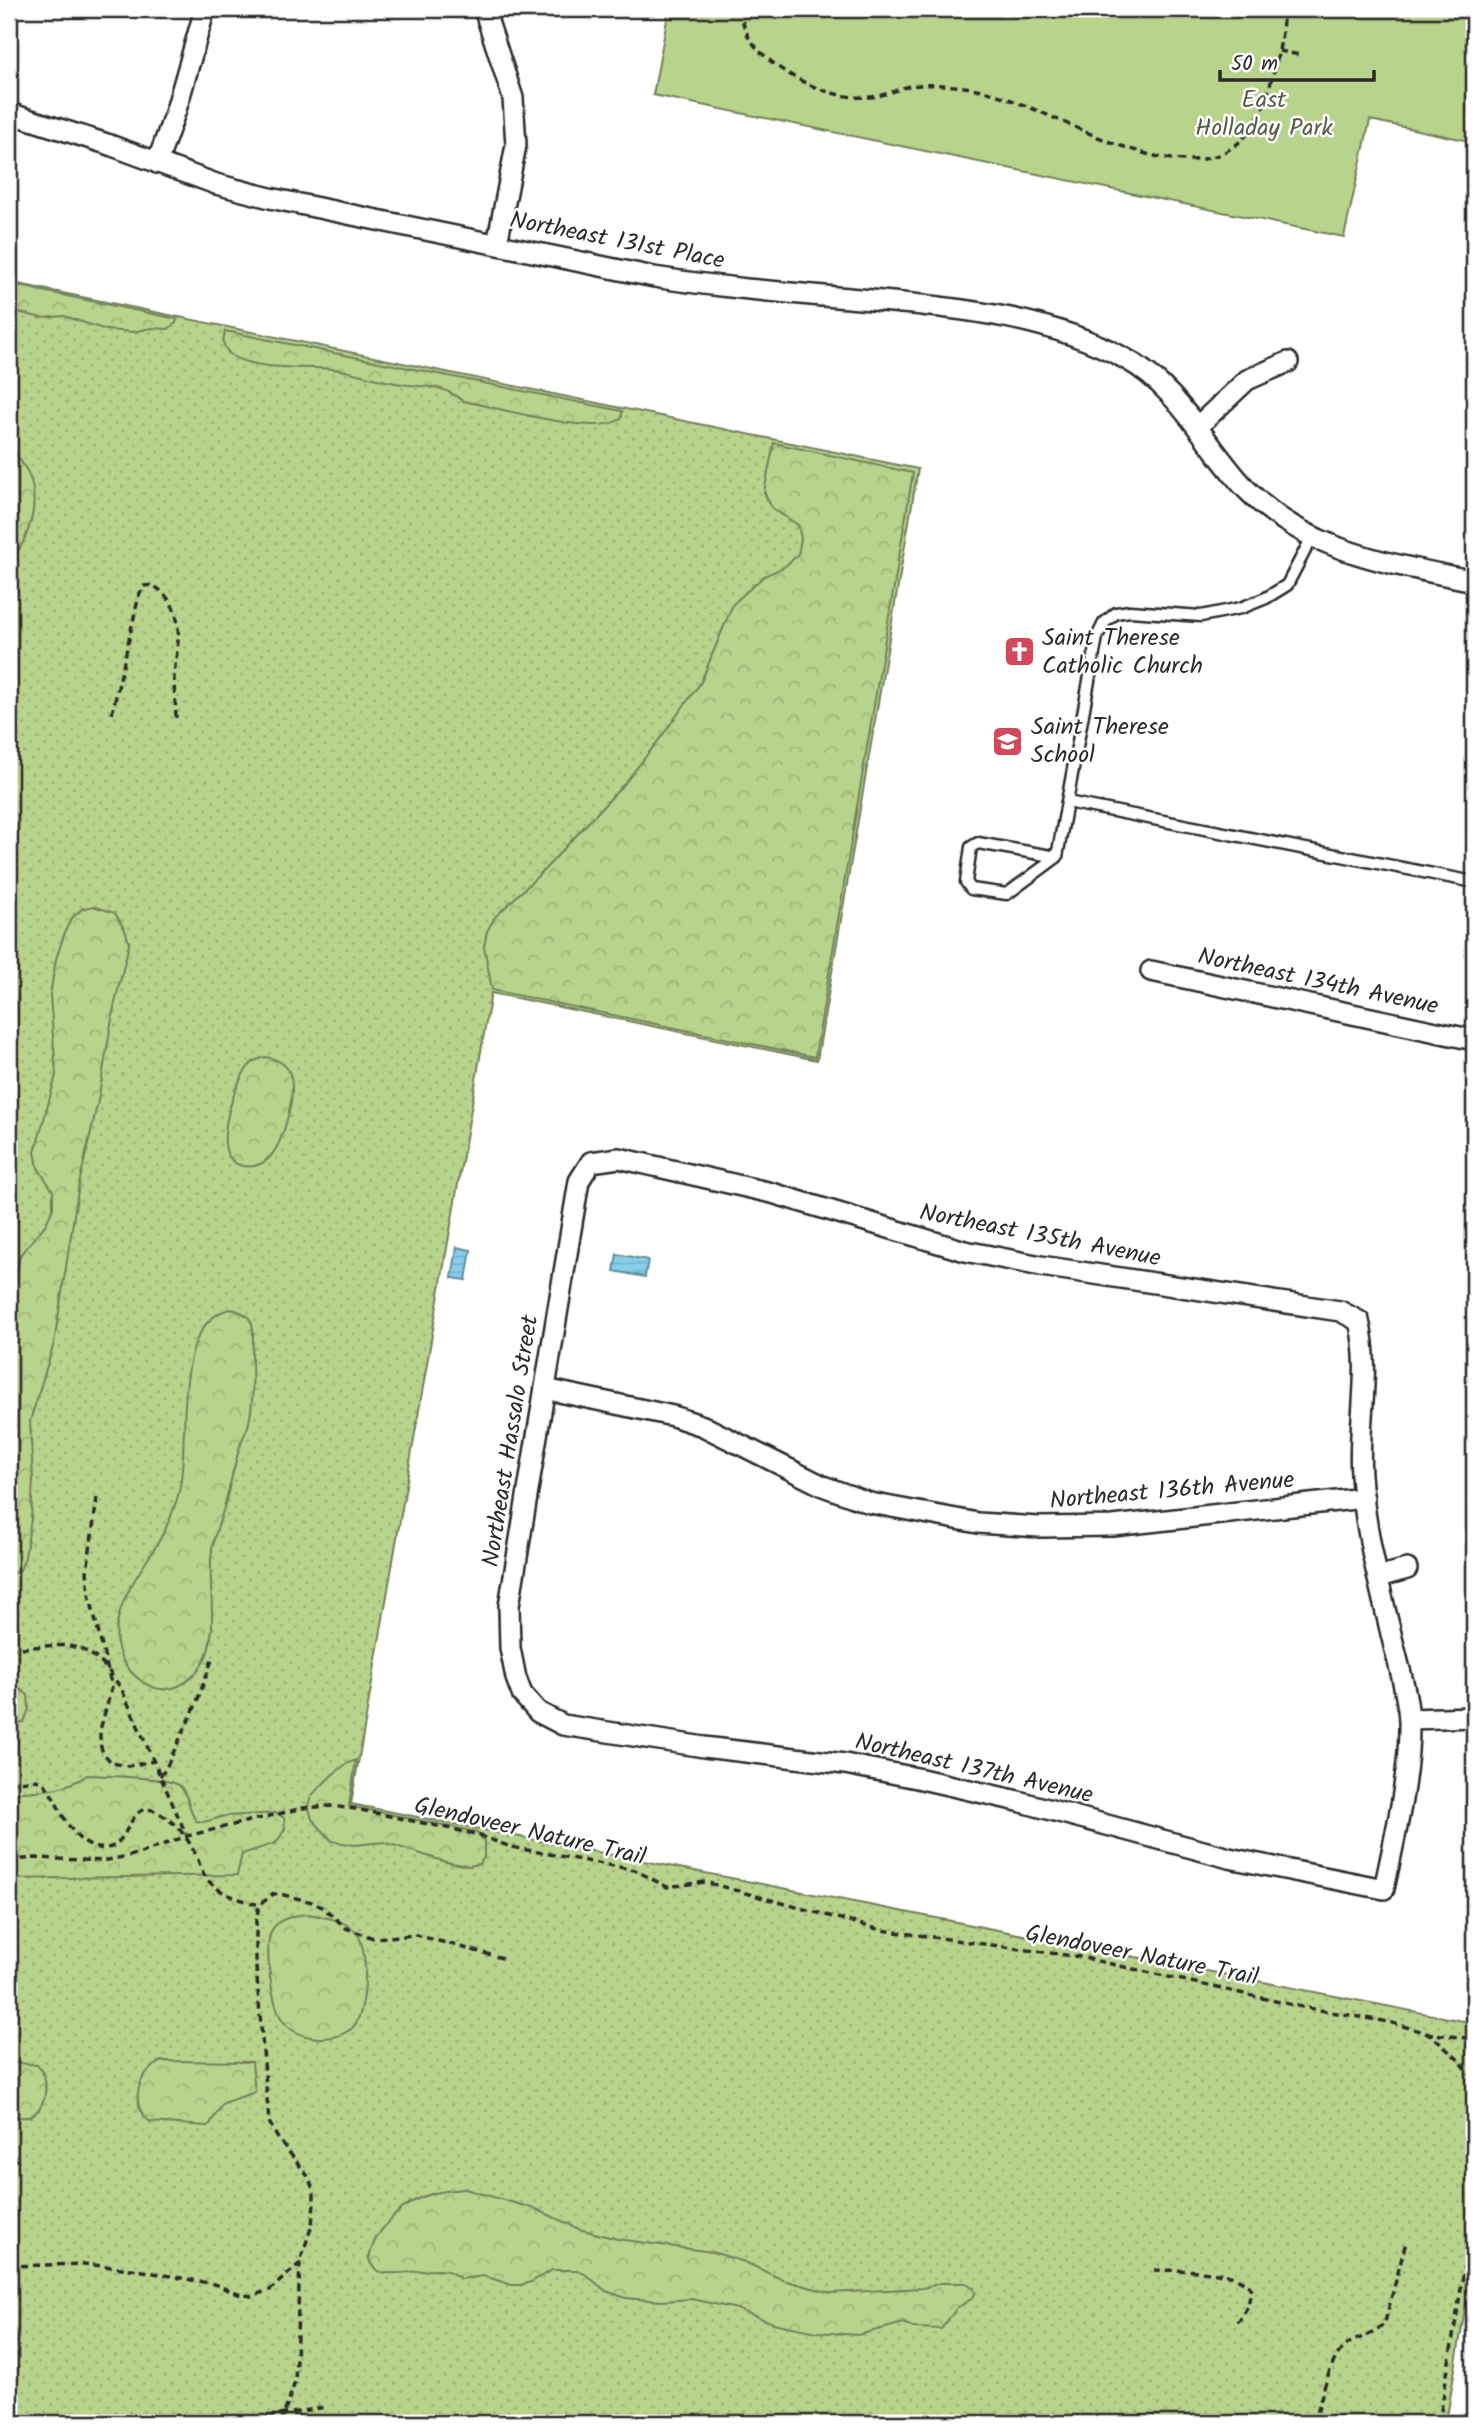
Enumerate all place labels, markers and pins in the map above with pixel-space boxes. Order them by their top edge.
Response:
place label: Saint Therese Catholic Church [1042,619,1203,686]
church icon: Saint Therese Catholic Church [1002,635,1036,669]
place label: Saint Therese School [1031,708,1169,775]
school or university icon: Saint Therese School [991,724,1025,758]

